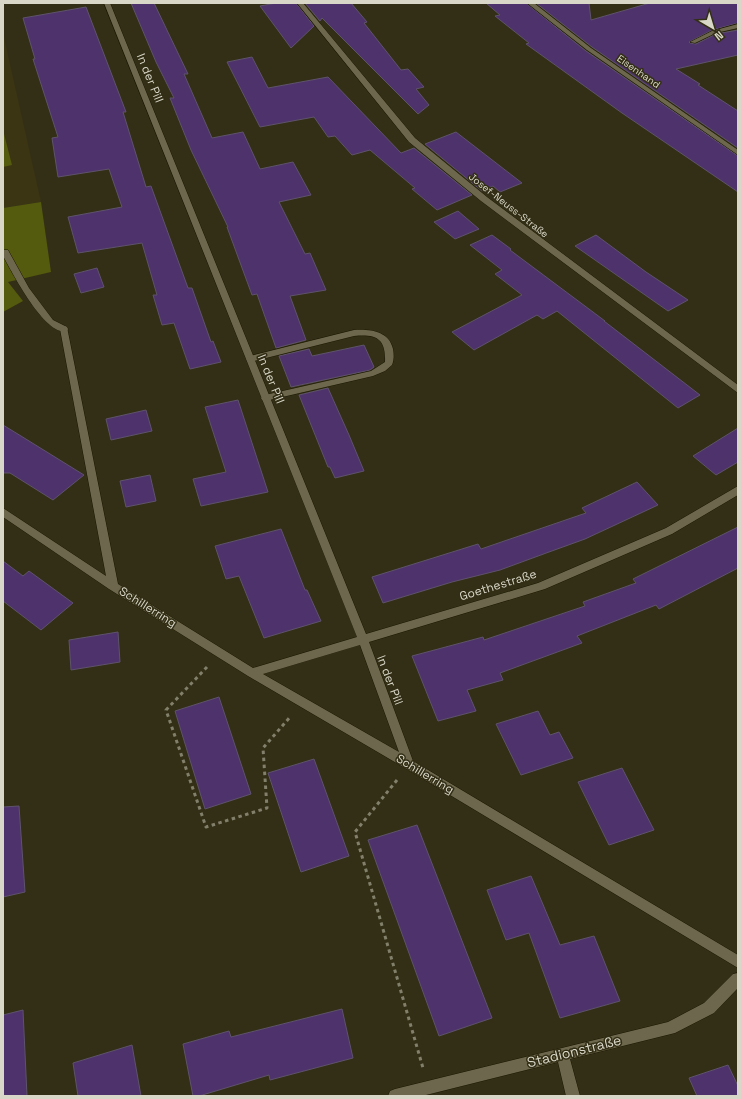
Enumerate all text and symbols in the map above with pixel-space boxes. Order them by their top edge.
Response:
north arrow [693,8,733,48]
text: N [712,28,726,44]
street label: In der Pill [133,51,167,105]
street label: Eisenhand [615,52,663,91]
street label: Josef-Neuss-Straße [466,170,551,241]
street label: In der Pill [254,352,288,406]
street label: Goethestraße [458,566,538,604]
street label: Schillerring [116,583,180,631]
street label: In der Pill [373,653,407,707]
street label: Schillerring [393,750,457,798]
street label: Stadionstraße [525,1031,623,1071]

